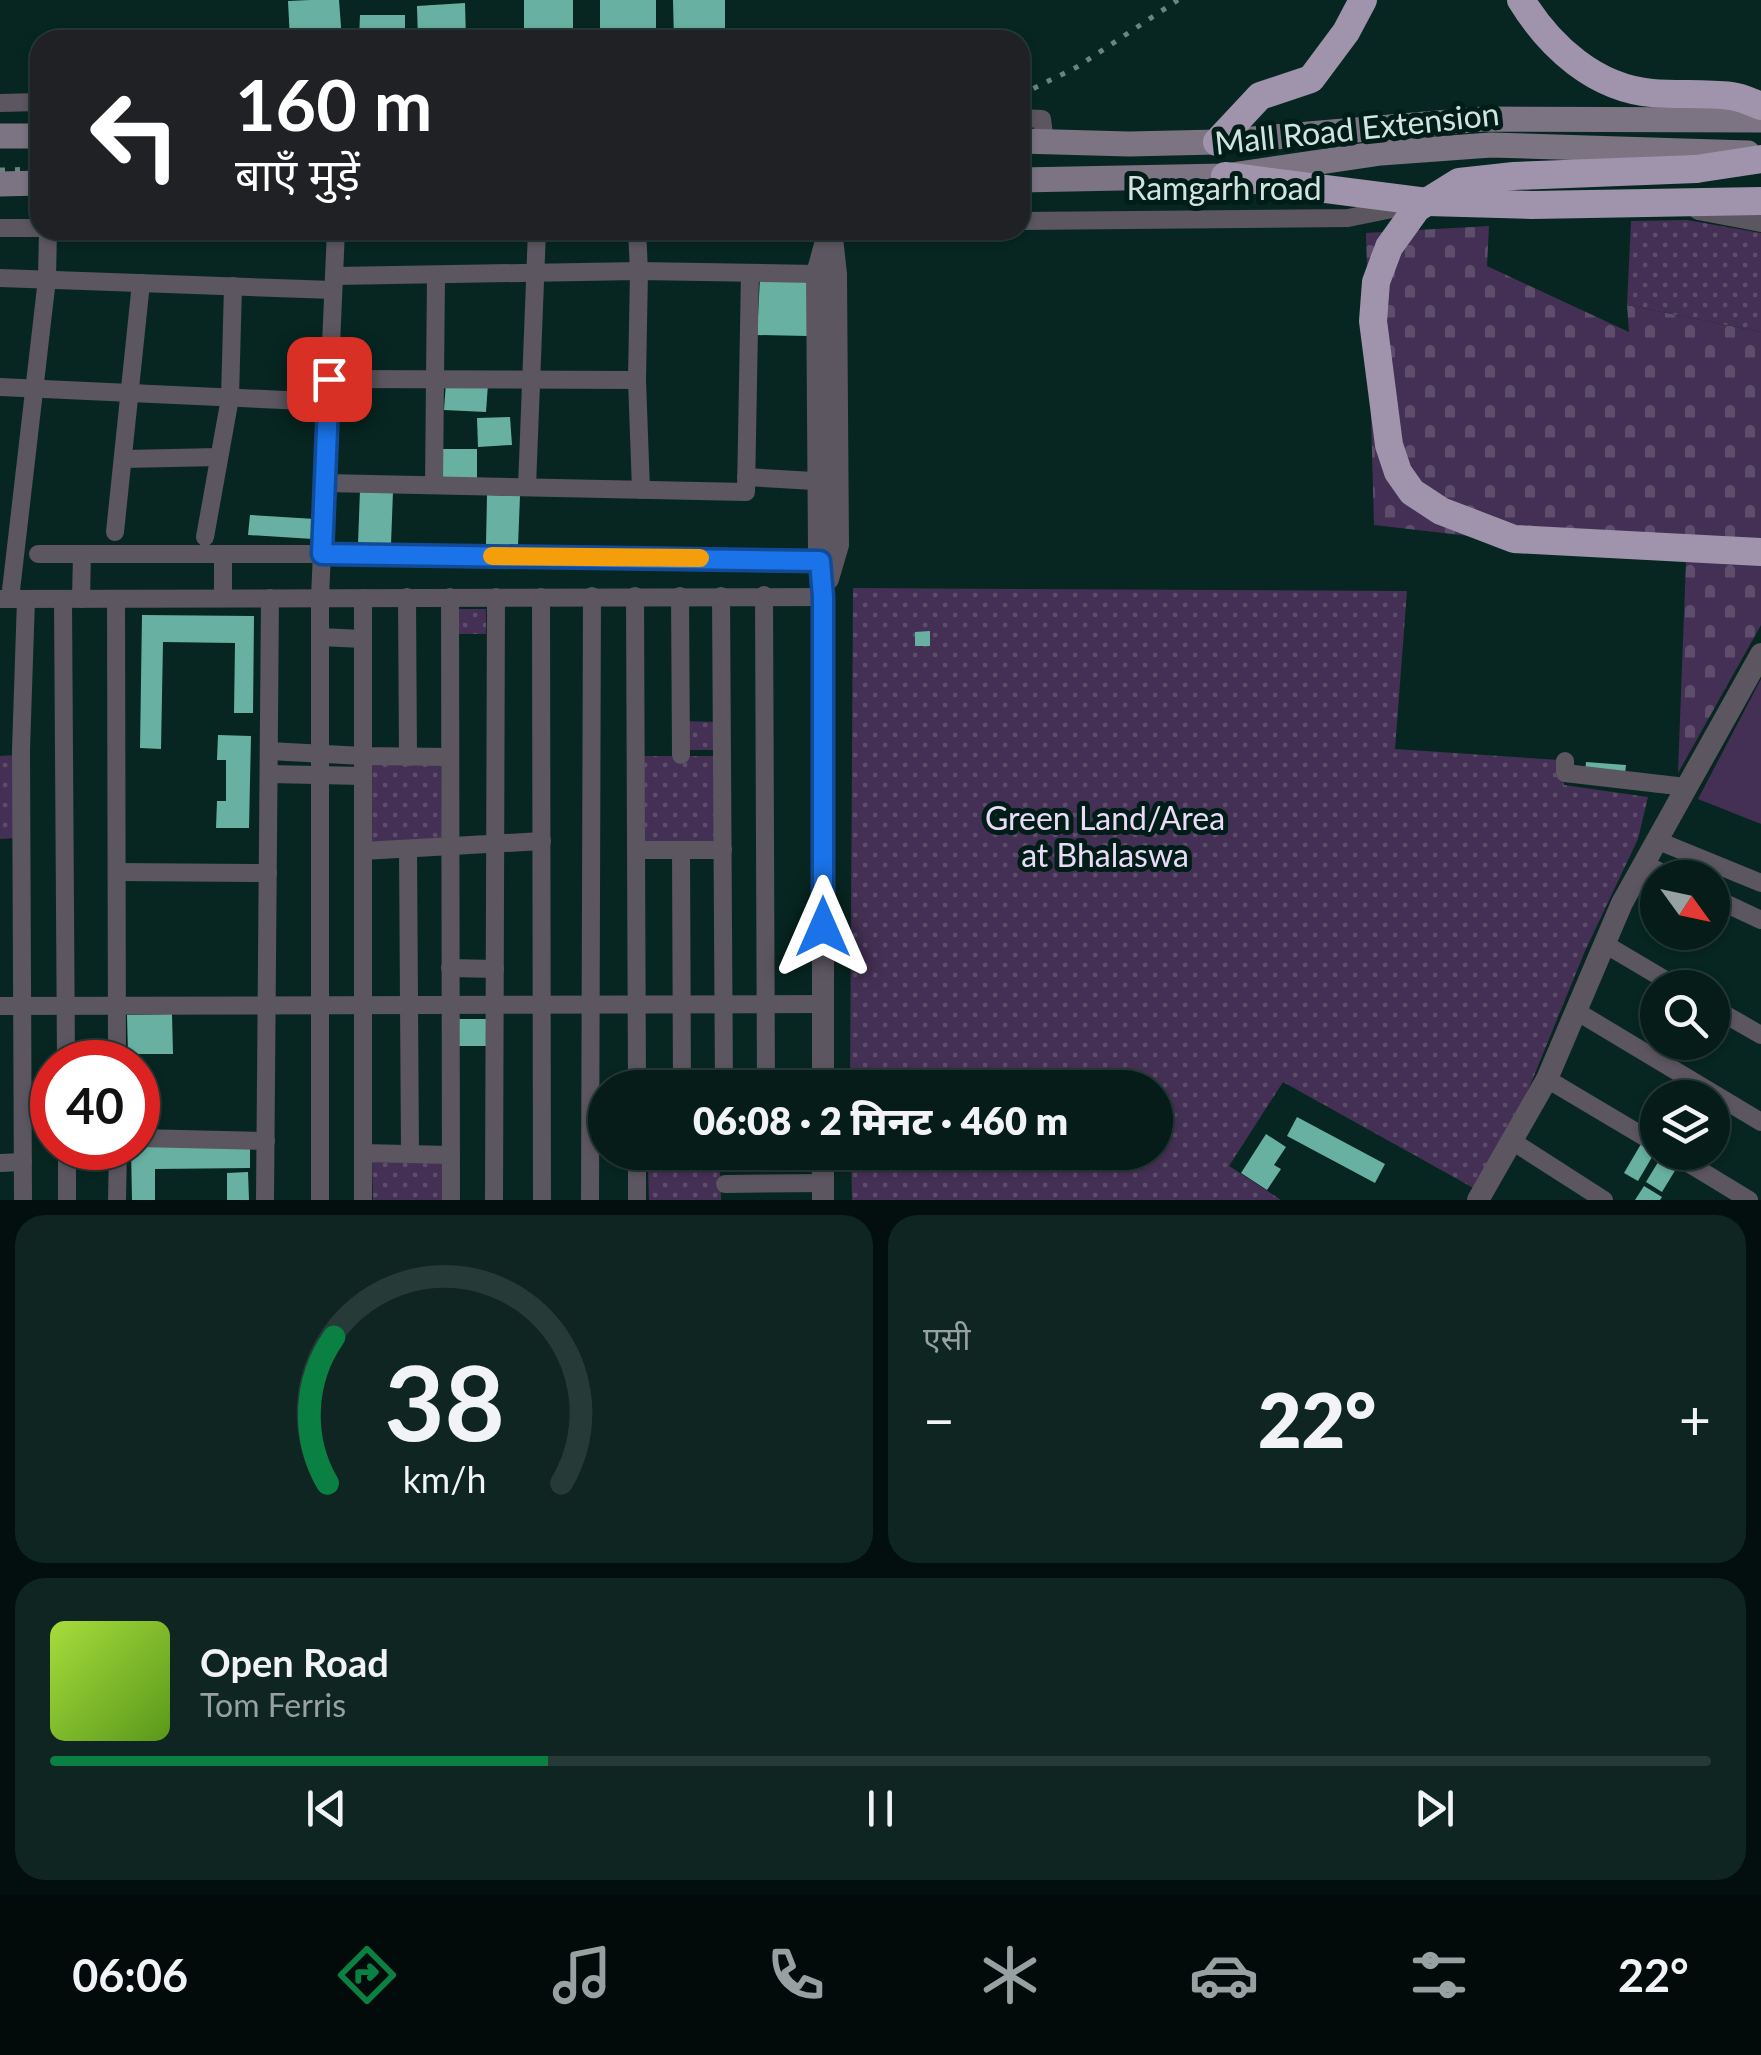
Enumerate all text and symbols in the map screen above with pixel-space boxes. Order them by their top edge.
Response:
text: 160 m [235,62,432,146]
icon: left [70,70,200,200]
street label: Mall Road Extension [1213,93,1501,162]
text: बाएँ मुड़ें [235,147,360,201]
street label: Ramgarh road [1126,168,1322,207]
pin [287,337,372,422]
icon: arrive [302,352,357,407]
park label: Green Land/Area at Bhalaswa [985,798,1225,874]
north arrow [1640,860,1730,950]
map controls [1640,860,1730,1170]
position arrow [771,875,875,979]
button: search [1640,970,1730,1060]
speed limit sign: 40 [30,1040,160,1170]
button: layers [1640,1080,1730,1170]
text: 06:08 · 2 मिनट · 460 m [693,1097,1068,1143]
text: एसी [923,1318,971,1357]
text: 38 [384,1338,504,1463]
text: 22° [1258,1374,1376,1464]
text: − [923,1386,955,1452]
text: + [1679,1386,1711,1452]
text: km/h [402,1458,486,1501]
text: Open Road [200,1639,389,1685]
text: Tom Ferris [200,1685,346,1724]
icon: previous [299,1781,354,1836]
icon: pause [853,1781,908,1836]
icon: next [1407,1781,1462,1836]
icon: directions [332,1940,402,2010]
icon: music [547,1940,617,2010]
icon: phone [761,1940,831,2010]
icon: climate [975,1940,1045,2010]
icon: car [1189,1940,1259,2010]
icon: filters [1404,1940,1474,2010]
text: 06:06 [72,1948,188,2002]
text: 22° [1618,1948,1689,2002]

